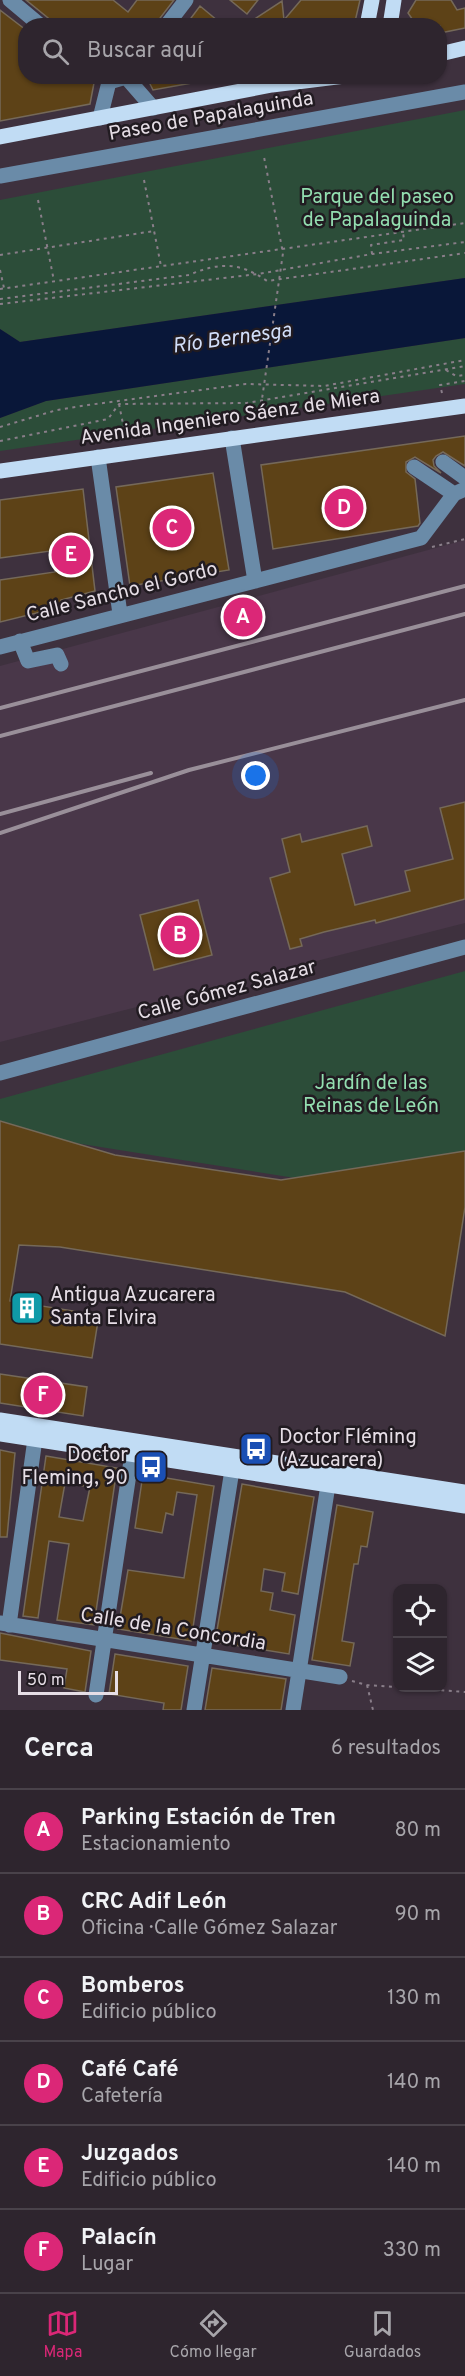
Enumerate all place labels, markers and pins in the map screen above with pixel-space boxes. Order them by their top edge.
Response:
pin: D [324,486,364,530]
pin: C [152,506,192,550]
pin: E [52,532,90,578]
pin: A [224,594,262,640]
pin: B [160,912,200,958]
place label: Antigua Azucarera Santa Elvira [50,1283,215,1332]
building icon: Antigua Azucarera Santa Elvira [9,1290,45,1326]
pin: F [24,1372,63,1418]
place label: Doctor Fléming (Azucarera) [279,1425,417,1474]
bus stop icon: Doctor Fléming (Azucarera) [238,1431,274,1467]
place label: Doctor Fleming, 90 [22,1443,128,1492]
bus stop icon: Doctor Fleming, 90 [133,1449,169,1485]

